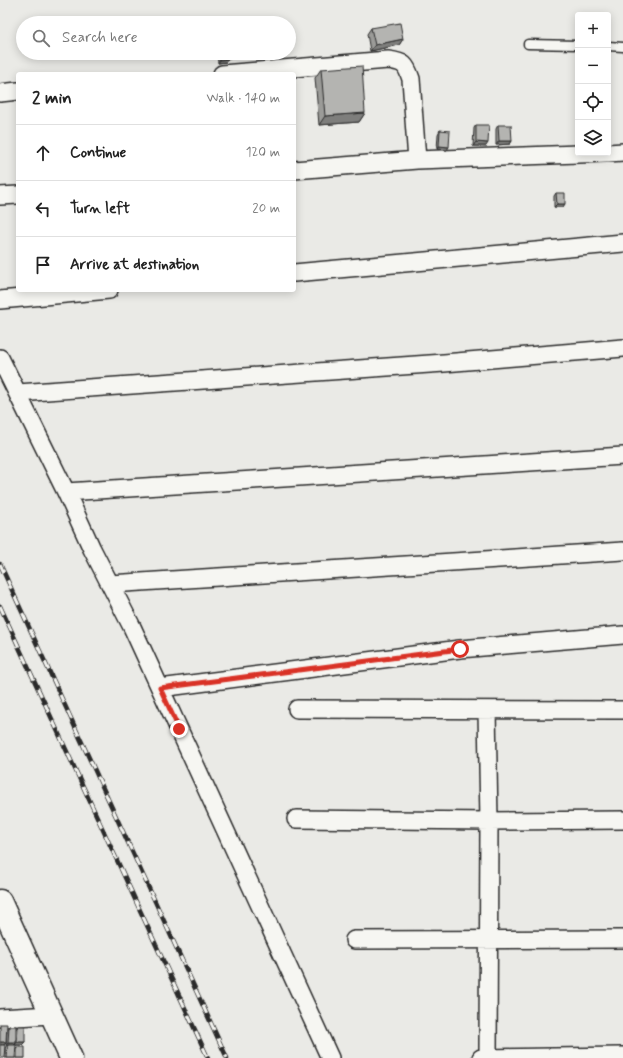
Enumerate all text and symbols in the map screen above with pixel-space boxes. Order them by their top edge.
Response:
map controls [575,12,611,156]
button: + [575,12,611,48]
search box [16,16,296,60]
icon: search [30,27,52,49]
text: Search here [62,28,138,48]
button: − [575,48,611,84]
button: locate [575,84,611,120]
text: 2 min [32,87,72,109]
text: Walk · 140 m [207,90,280,107]
button: layers [575,120,611,156]
icon: ahead [32,142,54,164]
text: Continue [70,143,126,163]
text: 120 m [246,144,280,161]
icon: left [32,198,54,220]
text: Turn left [70,199,130,219]
text: 20 m [252,200,280,217]
icon: arrive [32,254,54,276]
text: Arrive at destination [70,255,199,275]
route start [451,640,469,658]
route end [170,720,188,738]

